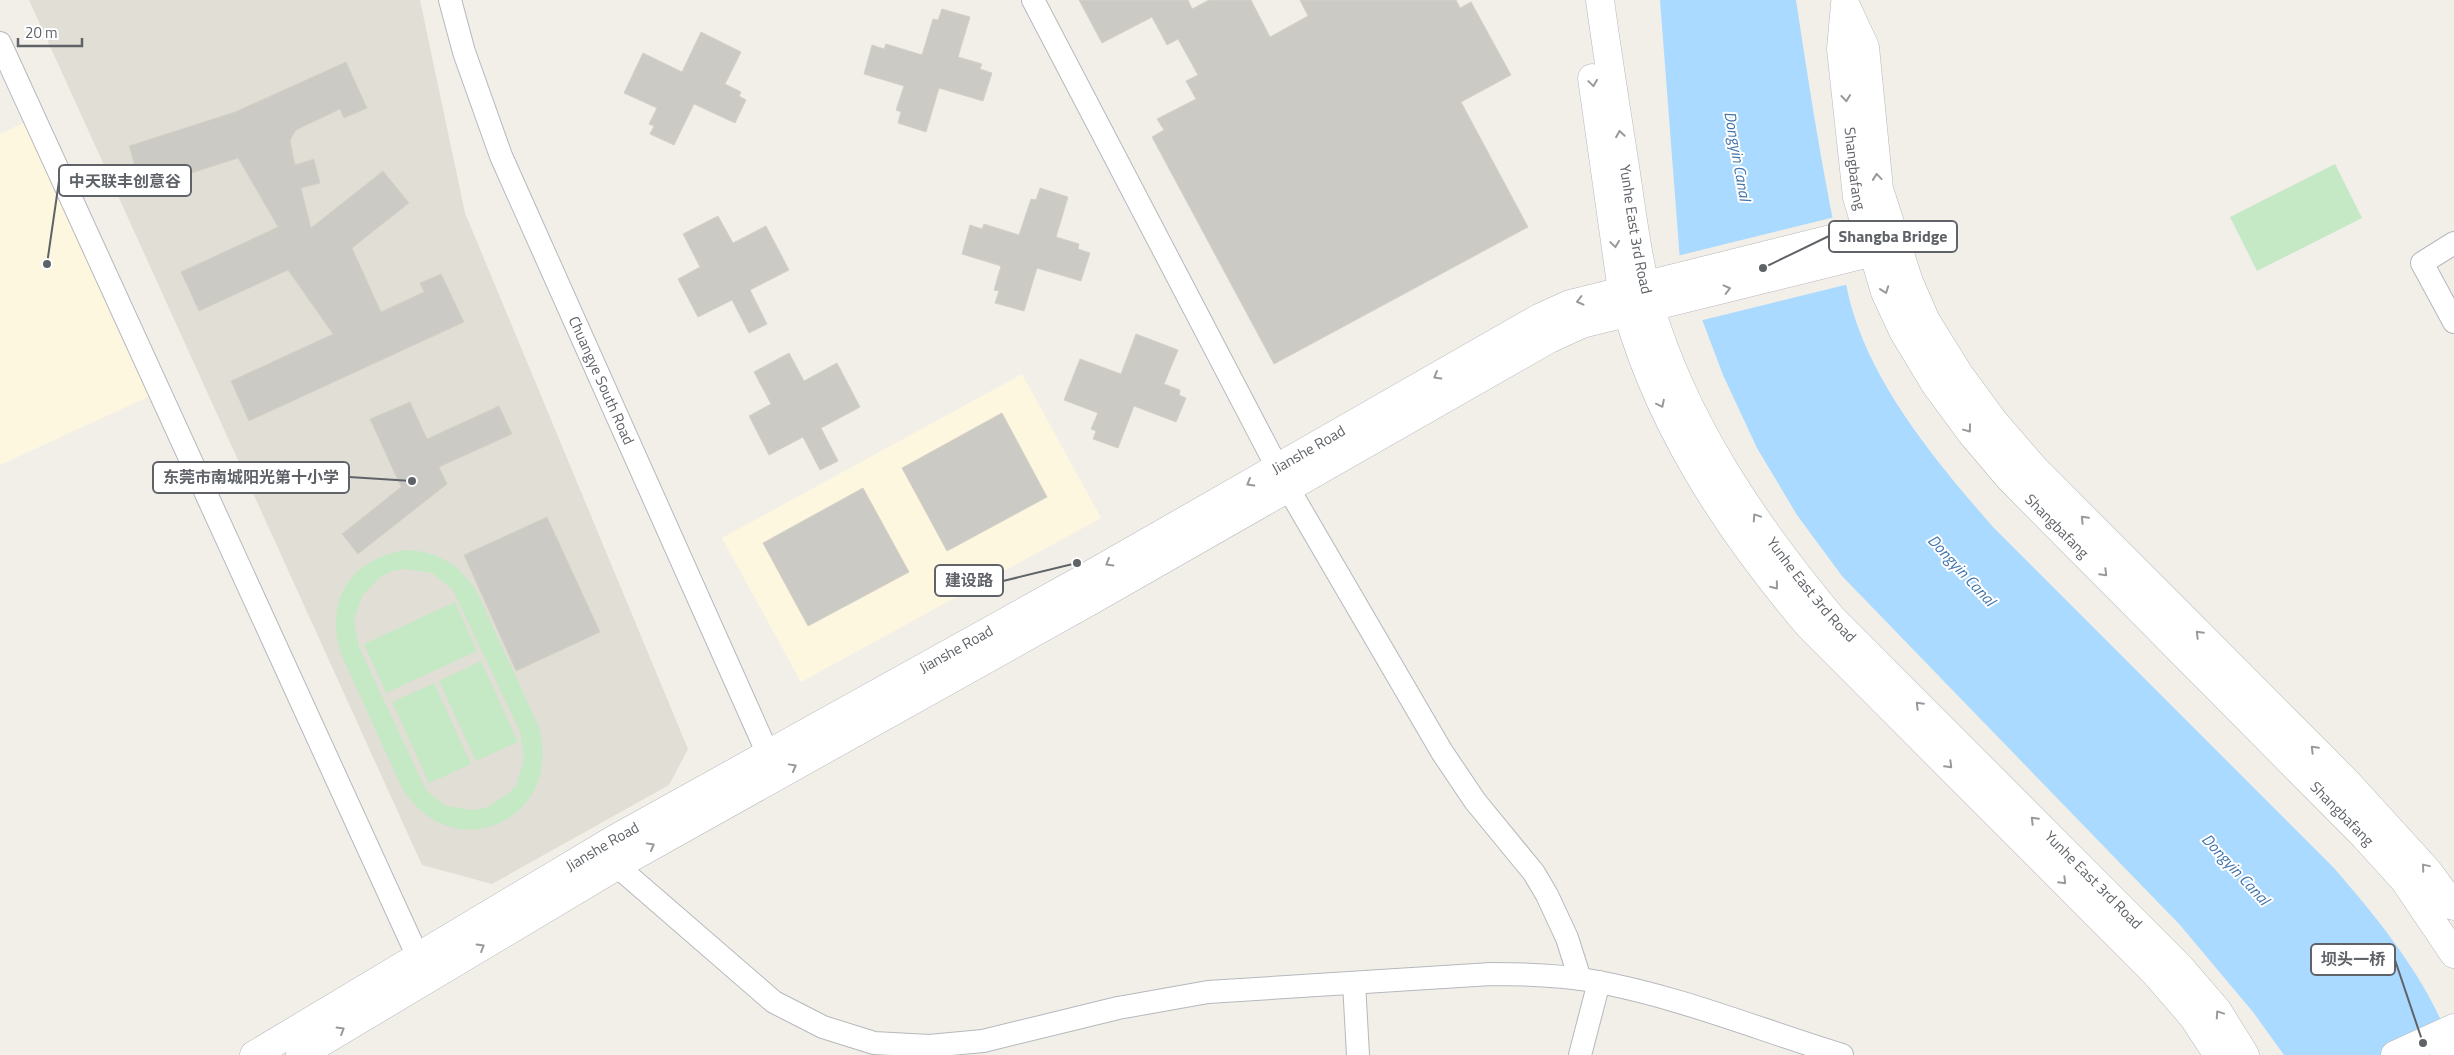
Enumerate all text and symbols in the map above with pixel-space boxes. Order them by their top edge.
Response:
scale bar [18,15,81,47]
text: 20 m [25,21,58,44]
one-way arrow [1587,79,1598,87]
one-way arrow [1840,94,1851,102]
water label: Dongyin Canal [1718,109,1758,204]
street label: Shangbafang [1839,126,1872,213]
one-way arrow [1615,130,1625,139]
street label: Yunhe East 3rd Road [1614,163,1659,296]
callout: 中天联丰创意谷 [59,165,191,196]
text: 中天联丰创意谷 [69,169,181,193]
one-way arrow [1872,173,1883,181]
callout: Shangba Bridge [1829,221,1957,252]
text: Shangba Bridge [1839,224,1947,248]
one-way arrow [1610,240,1620,248]
one-way arrow [1723,284,1732,295]
one-way arrow [1879,286,1889,294]
one-way arrow [1576,295,1585,306]
street label: Chuangye South Road [563,312,640,448]
one-way arrow [1433,370,1442,380]
one-way arrow [1655,398,1665,407]
street label: Jianshe Road [1267,419,1349,480]
one-way arrow [1963,423,1971,432]
callout: 东莞市南城阳光第十小学 [153,462,349,493]
text: 东莞市南城阳光第十小学 [163,465,339,489]
one-way arrow [1247,477,1256,487]
street label: Shangbafang [2020,488,2095,564]
one-way arrow [1753,514,1762,523]
one-way arrow [2080,516,2089,525]
water label: Dongyin Canal [1922,529,2003,612]
street label: Yunhe East 3rd Road [1761,532,1862,647]
one-way arrow [1105,557,1114,567]
callout: 建设路 [935,565,1003,596]
one-way arrow [2098,567,2107,576]
text: 建设路 [945,568,993,592]
one-way arrow [1770,580,1779,589]
street label: Jianshe Road [915,619,997,679]
one-way arrow [2196,630,2205,639]
one-way arrow [1916,702,1925,711]
one-way arrow [2311,745,2320,754]
one-way arrow [1943,760,1952,769]
one-way arrow [788,763,797,773]
street label: Shangbafang [2305,776,2380,851]
street label: Jianshe Road [561,816,643,877]
one-way arrow [2031,817,2040,826]
street label: Yunhe East 3rd Road [2039,825,2148,934]
water label: Dongyin Canal [2196,828,2277,911]
one-way arrow [646,843,655,853]
one-way arrow [2421,864,2430,873]
one-way arrow [2057,875,2066,884]
one-way arrow [475,943,484,953]
callout: 坝头一桥 [2311,944,2395,975]
text: 坝头一桥 [2321,947,2386,971]
one-way arrow [2216,1010,2225,1020]
one-way arrow [336,1027,345,1037]

